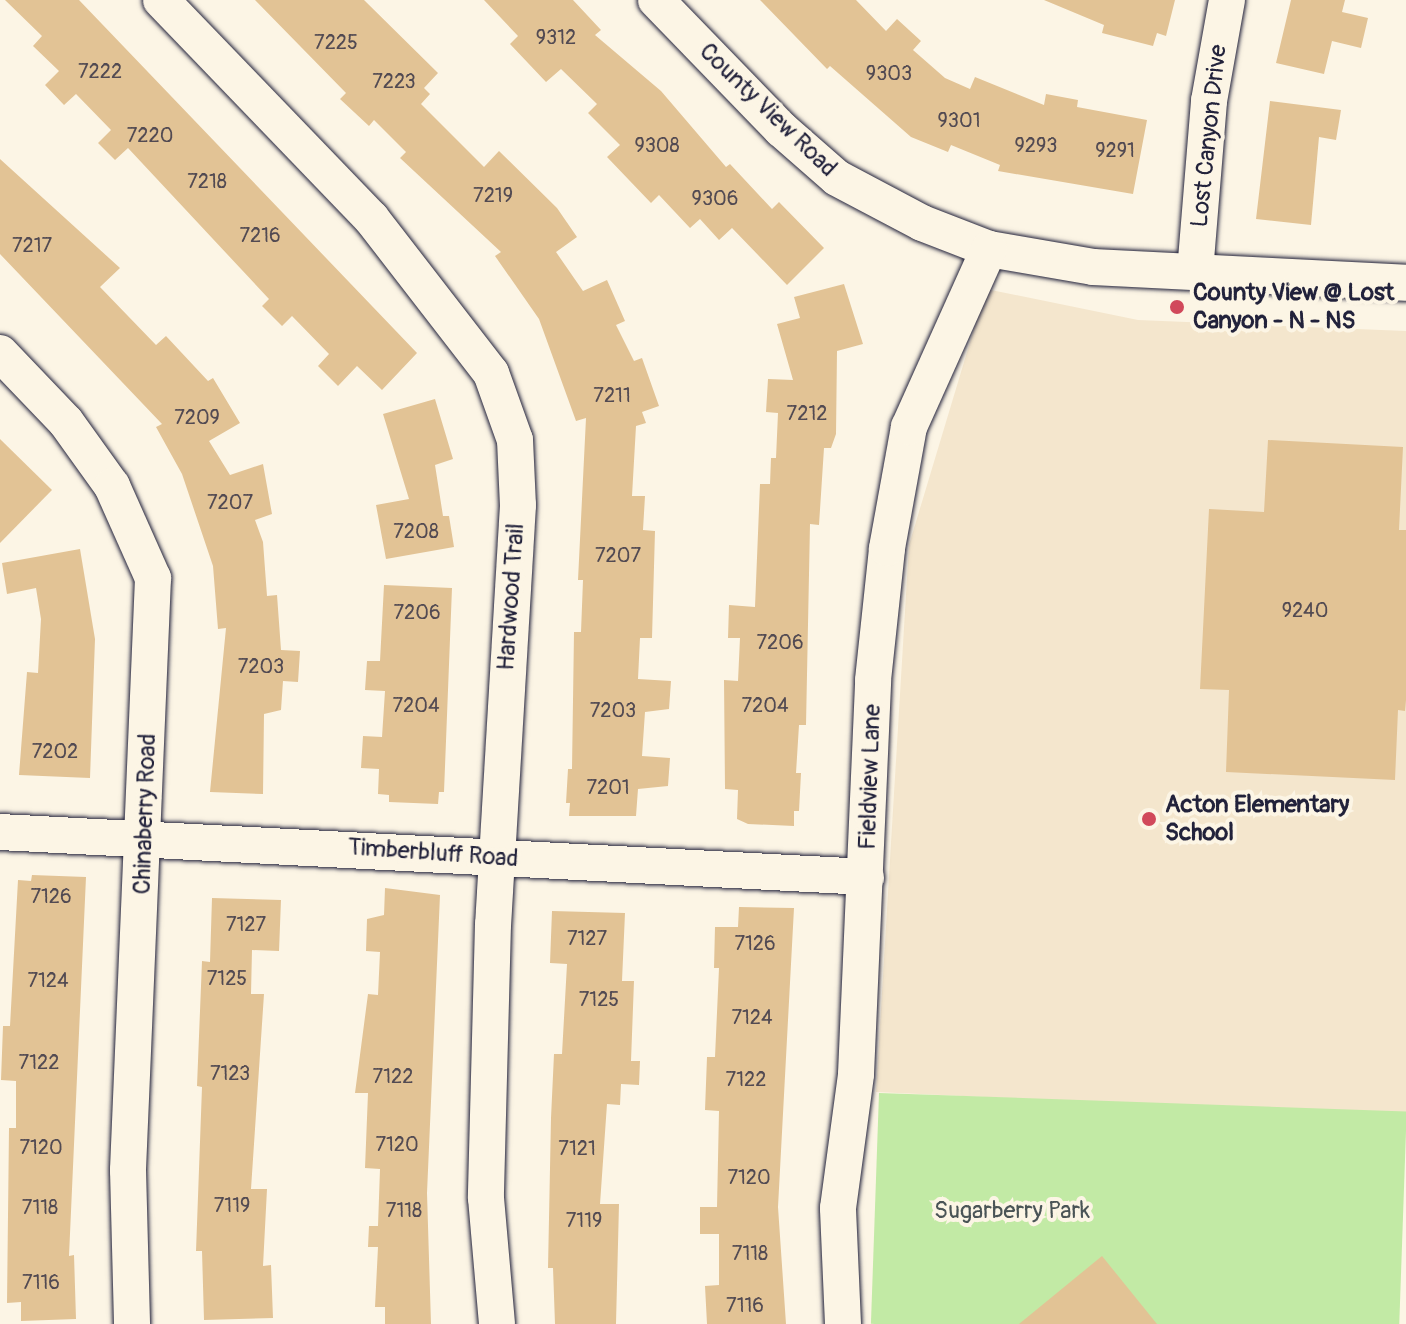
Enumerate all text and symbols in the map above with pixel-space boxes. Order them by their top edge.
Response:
house number: 9312 [536,25,576,49]
house number: 7225 [314,30,358,54]
street label: County View Road [693,37,843,183]
street label: Lost Canyon Drive [1185,43,1233,229]
house number: 7222 [78,59,122,83]
house number: 9303 [866,61,912,85]
house number: 7223 [372,69,416,93]
house number: 9301 [938,108,980,132]
house number: 7220 [127,123,173,147]
house number: 9308 [634,133,680,157]
house number: 9293 [1015,133,1057,157]
house number: 9291 [1095,138,1135,162]
house number: 7218 [187,169,227,193]
house number: 7219 [473,183,513,207]
house number: 9306 [692,186,738,210]
house number: 7216 [239,223,281,247]
house number: 7217 [12,233,52,257]
place label: County View @ Lost Canyon - N - NS [1193,279,1394,335]
marker: County View @ Lost Canyon - N - NS [1168,298,1186,316]
house number: 7211 [593,383,631,407]
house number: 7212 [787,401,827,425]
house number: 7209 [174,405,220,429]
house number: 7207 [207,490,253,514]
house number: 7208 [393,519,439,543]
street label: Hardwood Trail [491,522,531,672]
house number: 7207 [595,543,641,567]
house number: 9240 [1282,598,1328,622]
house number: 7206 [393,600,441,624]
house number: 7206 [756,630,804,654]
house number: 7203 [238,654,284,678]
house number: 7204 [392,693,440,717]
house number: 7204 [741,693,789,717]
house number: 7203 [590,698,636,722]
street label: Fieldview Lane [853,704,887,850]
street label: Chinaberry Road [128,733,162,895]
house number: 7202 [32,739,78,763]
house number: 7201 [586,775,630,799]
place label: Acton Elementary School [1165,791,1349,847]
marker: Acton Elementary School [1140,810,1158,828]
street label: Timberbluff Road [347,833,519,873]
house number: 7126 [30,884,72,908]
house number: 7127 [226,912,266,936]
house number: 7127 [567,926,607,950]
house number: 7126 [734,931,776,955]
house number: 7125 [207,966,247,990]
house number: 7124 [27,968,69,992]
house number: 7125 [579,987,619,1011]
house number: 7124 [731,1005,773,1029]
house number: 7122 [19,1050,59,1074]
house number: 7123 [210,1061,250,1085]
house number: 7122 [373,1064,413,1088]
house number: 7122 [726,1067,766,1091]
house number: 7120 [375,1132,419,1156]
house number: 7120 [19,1135,63,1159]
house number: 7121 [558,1136,596,1160]
house number: 7120 [727,1165,771,1189]
house number: 7119 [214,1193,250,1217]
house number: 7118 [22,1195,58,1219]
park label: Sugarberry Park [934,1197,1090,1225]
house number: 7118 [386,1198,422,1222]
house number: 7119 [566,1208,602,1232]
house number: 7118 [732,1241,768,1265]
house number: 7116 [22,1270,60,1294]
house number: 7116 [726,1293,764,1317]

